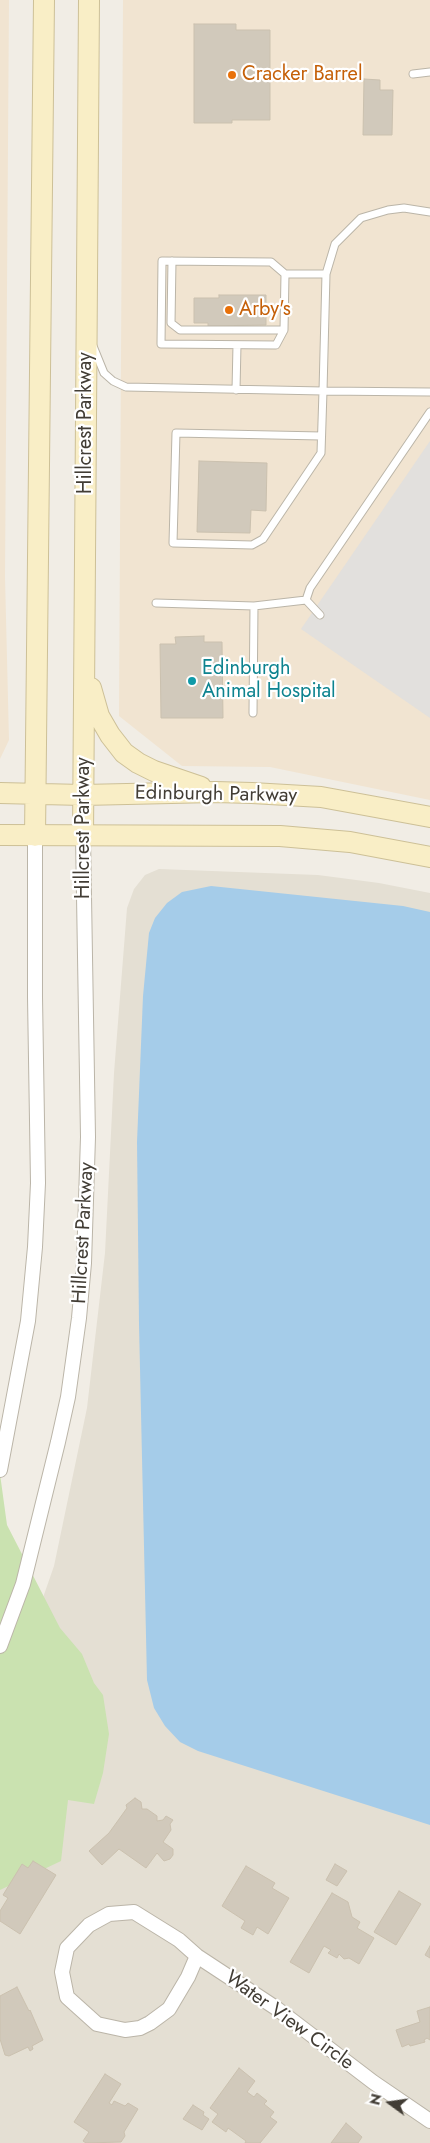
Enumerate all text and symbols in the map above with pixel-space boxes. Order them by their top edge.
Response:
place label: Cracker Barrel [242,63,362,87]
marker: Cracker Barrel [226,69,238,81]
place label: Arby's [239,298,291,322]
marker: Arby's [223,304,235,316]
street label: Hillcrest Parkway [74,352,98,494]
place label: Edinburgh Animal Hospital [202,657,336,704]
marker: Edinburgh Animal Hospital [186,675,198,687]
street label: Hillcrest Parkway [72,757,96,899]
street label: Edinburgh Parkway [135,782,297,808]
street label: Hillcrest Parkway [68,1162,100,1304]
street label: Water View Circle [220,1966,358,2076]
north arrow [365,2078,415,2128]
text: N [364,2092,386,2107]

